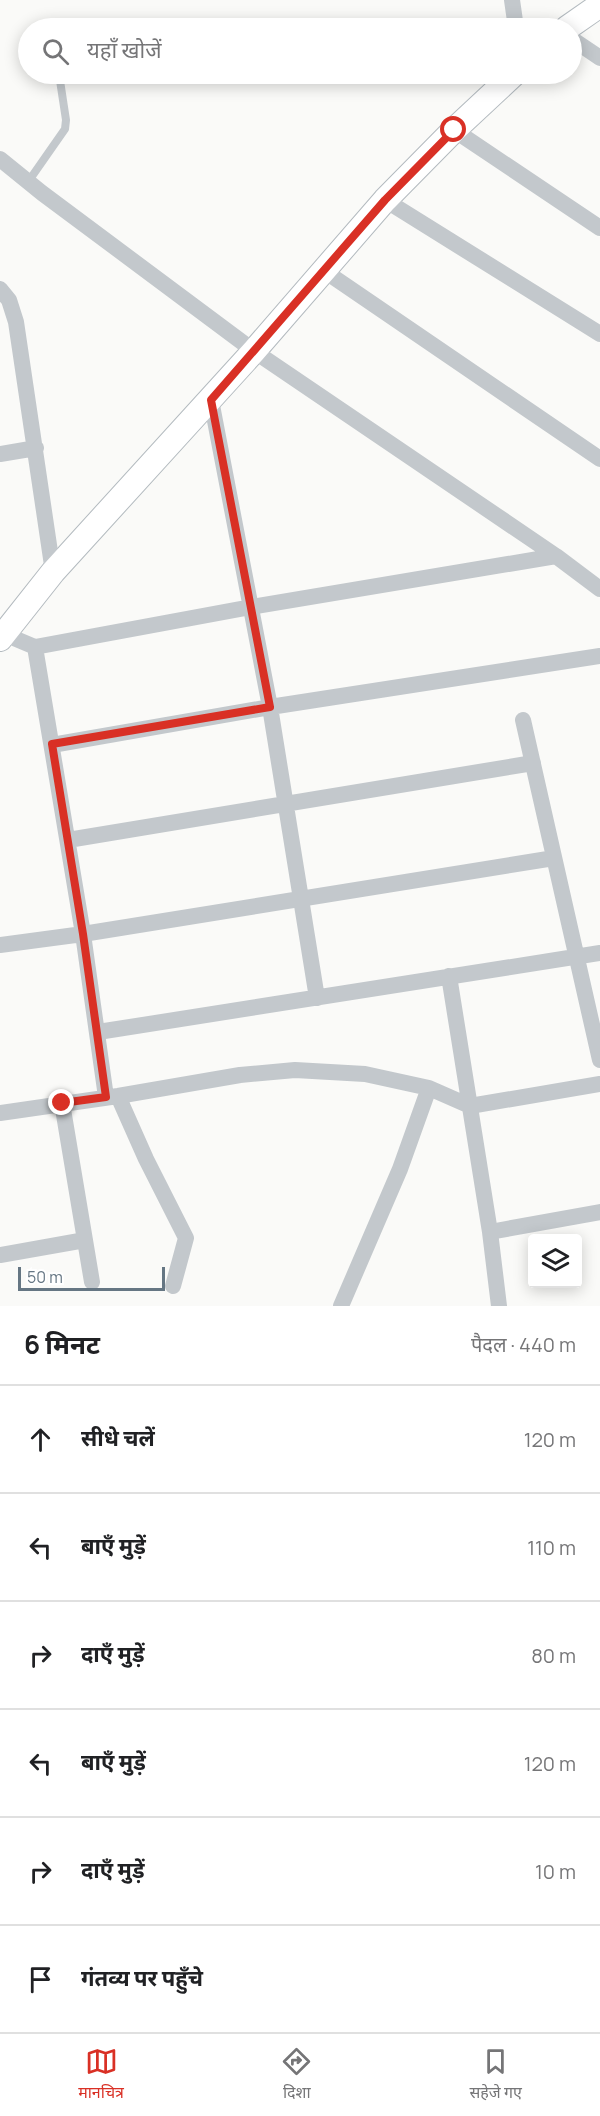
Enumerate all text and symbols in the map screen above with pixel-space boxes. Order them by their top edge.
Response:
search box [18,18,582,84]
icon: search [39,35,72,68]
text: यहाँ खोजें [87,35,162,65]
route start [440,116,466,142]
route end [48,1089,74,1115]
map controls [528,1234,582,1288]
button: layers [528,1234,582,1288]
scale bar [18,1264,165,1292]
text: 50 m [27,1266,63,1288]
text: 6 मिनट [24,1326,100,1362]
text: पैदल · 440 m [471,1331,576,1358]
icon: ahead [24,1423,57,1456]
text: सीधे चलें [81,1423,155,1453]
text: 120 m [524,1426,576,1453]
icon: left [24,1531,57,1564]
text: बाएँ मुड़ें [81,1531,146,1561]
text: 110 m [527,1534,576,1561]
icon: right [24,1639,57,1672]
text: दाएँ मुड़ें [81,1639,144,1669]
text: 80 m [531,1642,576,1669]
icon: left [24,1747,57,1780]
text: बाएँ मुड़ें [81,1747,146,1777]
text: 120 m [524,1750,576,1777]
icon: right [24,1855,57,1888]
text: दाएँ मुड़ें [81,1855,144,1885]
text: 10 m [535,1858,576,1885]
icon: arrive [24,1963,57,1996]
text: गंतव्य पर पहुँचे [81,1963,203,1993]
tab: मानचित्र [78,2045,124,2105]
tab: दिशा [280,2045,313,2105]
tab: सहेजे गए [470,2045,522,2105]

